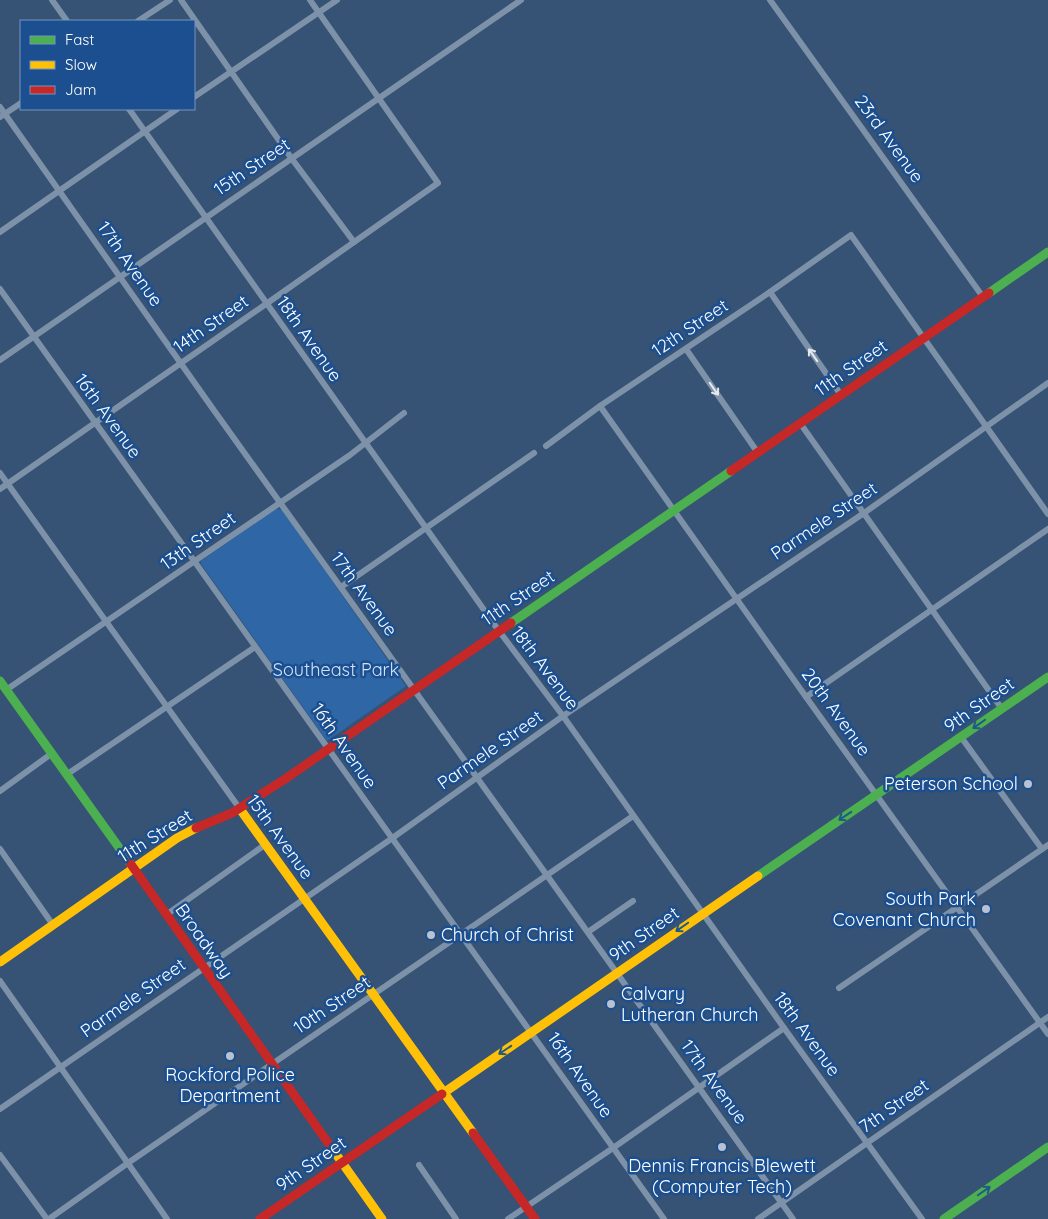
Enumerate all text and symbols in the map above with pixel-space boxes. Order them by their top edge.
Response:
legend [20,20,195,110]
text: Fast [65,30,94,49]
text: Slow [65,55,97,74]
text: Jam [65,80,96,99]
street label: 23rd Avenue [850,90,929,187]
street label: 15th Street [209,133,294,200]
street label: 17th Avenue [93,217,168,311]
street label: 14th Street [169,289,253,358]
street label: 18th Avenue [272,291,347,386]
street label: 12th Street [647,294,732,361]
street label: 11th Street [810,334,892,401]
one-way arrow [808,348,818,362]
street label: 16th Avenue [70,369,147,463]
one-way arrow [708,382,719,396]
street label: Parmele Street [766,477,881,565]
street label: 13th Street [156,506,240,575]
street label: 17th Avenue [326,547,403,640]
street label: 11th Street [477,565,559,631]
street label: 18th Avenue [506,621,584,714]
park label: Southeast Park [273,658,399,681]
street label: 20th Avenue [797,663,876,760]
street label: 9th Street [939,672,1018,737]
street label: 16th Avenue [307,699,382,793]
street label: Parmele Street [433,705,547,794]
one-way arrow [972,719,986,729]
place label: Peterson School [884,772,1018,795]
marker: Peterson School [1022,778,1034,790]
street label: 15th Avenue [242,790,319,884]
street label: 11th Street [113,804,196,868]
one-way arrow [838,811,852,821]
place label: South Park Covenant Church [833,887,976,931]
street label: Broadway [170,899,238,982]
street label: 9th Street [604,901,683,966]
marker: South Park Covenant Church [980,903,992,915]
one-way arrow [675,922,689,932]
place label: Church of Christ [441,923,574,946]
marker: Church of Christ [425,929,437,941]
street label: Parmele Street [76,953,190,1042]
street label: 10th Street [289,970,375,1039]
place label: Calvary Lutheran Church [621,982,759,1026]
street label: 18th Avenue [769,987,846,1081]
marker: Calvary Lutheran Church [605,998,617,1010]
street label: 16th Avenue [543,1028,618,1122]
street label: 17th Avenue [676,1035,753,1128]
one-way arrow [499,1045,513,1055]
marker: Rockford Police Department [224,1050,236,1062]
place label: Rockford Police Department [165,1063,295,1107]
street label: 7th Street [854,1073,933,1138]
street label: 9th Street [271,1131,350,1196]
marker: Dennis Francis Blewett (Computer Tech) [716,1141,728,1153]
place label: Dennis Francis Blewett (Computer Tech) [628,1154,816,1198]
one-way arrow [977,1186,991,1196]

